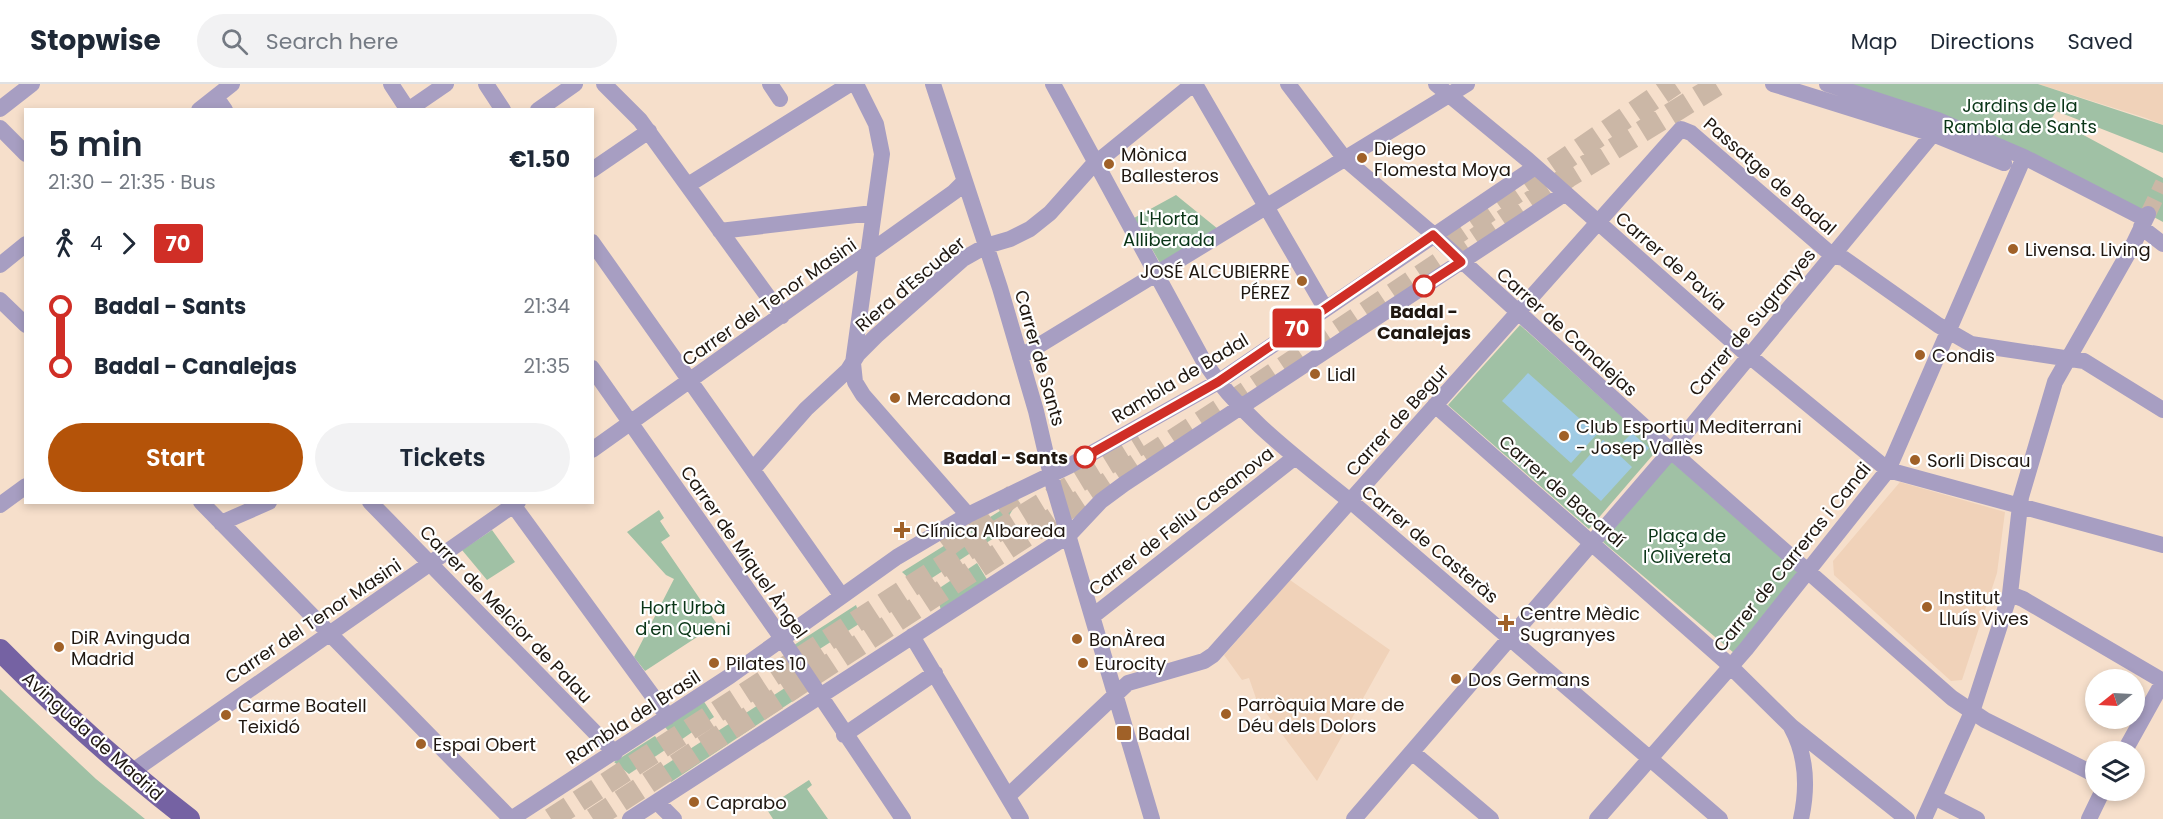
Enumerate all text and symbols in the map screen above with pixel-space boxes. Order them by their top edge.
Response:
search box [197,14,617,68]
text: Stopwise [30,21,161,60]
icon: search [218,25,251,58]
text: Search here [266,26,398,57]
text: Map [1851,27,1897,56]
text: Directions [1930,27,2034,56]
text: Saved [2067,27,2133,56]
park label: Jardins de la Rambla de Sants [1943,93,2097,139]
street label: Passatge de Badal [1698,111,1842,241]
text: 5 min [48,121,143,168]
place label: Diego Flomesta Moya [1374,136,1511,182]
place label: Mònica Ballesteros [1121,142,1219,188]
text: €1.50 [509,144,570,175]
marker: Diego Flomesta Moya [1355,151,1369,165]
marker: Mònica Ballesteros [1102,157,1116,171]
text: 21:30 – 21:35 · Bus [48,168,216,196]
park label: L'Horta Alliberada [1123,206,1215,252]
street label: Carrer de Pavia [1610,206,1732,316]
icon: walk [48,227,81,260]
icon: forward [112,227,145,260]
text: 4 [90,229,103,257]
text: 70 [166,229,191,258]
street label: Riera d'Escuder [850,230,970,337]
street label: Carrer del Tenor Masini [677,232,861,372]
place label: Livensa. Living [2025,237,2151,262]
marker: Livensa. Living [2006,242,2020,256]
street label: Carrer de Sugranyes [1683,243,1821,401]
place label: JOSÉ ALCUBIERRE PÉREZ [1140,259,1290,305]
street label: Carrer de Canalejas [1491,262,1643,402]
marker: JOSÉ ALCUBIERRE PÉREZ [1295,274,1309,288]
marker: Badal - Canalejas [1413,275,1435,297]
street label: Carrer de Sants [1009,287,1071,429]
text: Badal - Sants [94,291,246,322]
text: 21:34 [523,292,570,320]
place label: Badal - Canalejas [1377,299,1471,345]
line badge: 70 [1270,308,1324,348]
text: 70 [1285,314,1309,343]
street label: Rambla de Badal [1107,327,1253,429]
place label: Condis [1932,343,1995,368]
marker: Condis [1913,348,1927,362]
text: Badal - Canalejas [94,351,297,382]
text: 21:35 [524,352,570,380]
street label: Carrer de Begur [1340,358,1454,481]
place label: Lidl [1327,362,1356,387]
marker: Lidl [1308,367,1322,381]
place label: Mercadona [907,386,1011,411]
marker: Mercadona [888,391,902,405]
place label: Club Esportiu Mediterrani - Josep Vallès [1576,414,1802,460]
button: Start [48,423,303,492]
button: Tickets [315,423,570,492]
street label: Carrer de Bacardí [1493,429,1631,553]
marker: Club Esportiu Mediterrani - Josep Vallès [1557,429,1571,443]
street label: Carrer de Feliu Casanova [1083,441,1279,601]
place label: Badal - Sants [943,445,1068,470]
marker: Badal - Sants [1074,446,1096,468]
place label: Sorli Discau [1927,448,2031,473]
marker: Sorli Discau [1908,453,1922,467]
street label: Carrer de Carreras i Candi [1708,457,1876,657]
street label: Carrer de Miquel Àngel [675,461,813,643]
street label: Carrer de Casteràs [1356,479,1504,609]
place label: Clínica Albareda [916,518,1066,543]
street label: Carrer de Melcior de Palau [414,519,598,709]
marker: Clínica Albareda [893,521,911,539]
park label: Plaça de l'Olivereta [1643,523,1731,569]
street label: Carrer del Tenor Masini [220,553,406,689]
place label: Institut Lluís Vives [1939,585,2029,631]
park label: Hort Urbà d'en Queni [635,595,731,641]
marker: Institut Lluís Vives [1920,600,1934,614]
place label: Centre Mèdic Sugranyes [1520,601,1640,647]
marker: Centre Mèdic Sugranyes [1497,614,1515,632]
place label: DiR Avinguda Madrid [71,625,190,671]
place label: BonÀrea [1089,627,1165,652]
marker: BonÀrea [1070,632,1084,646]
marker: DiR Avinguda Madrid [52,640,66,654]
place label: Pilates 10 [726,651,806,676]
place label: Eurocity [1095,651,1166,676]
marker: Pilates 10 [707,656,721,670]
marker: Eurocity [1076,656,1090,670]
street label: Rambla del Brasil [561,664,705,770]
street label: Avinguda de Madrid [17,666,169,806]
place label: Dos Germans [1468,667,1590,692]
north arrow [2085,669,2145,729]
map controls [2085,669,2145,801]
marker: Dos Germans [1449,672,1463,686]
place label: Parròquia Mare de Déu dels Dolors [1238,692,1404,738]
place label: Carme Boatell Teixidó [238,693,367,739]
marker: Parròquia Mare de Déu dels Dolors [1219,707,1233,721]
marker: Carme Boatell Teixidó [219,708,233,722]
place label: Badal [1138,721,1190,746]
marker: Badal [1115,724,1133,742]
place label: Espai Obert [433,732,536,757]
marker: Espai Obert [414,737,428,751]
button: layers [2085,741,2145,801]
place label: Caprabo [706,790,787,815]
marker: Caprabo [687,795,701,809]

